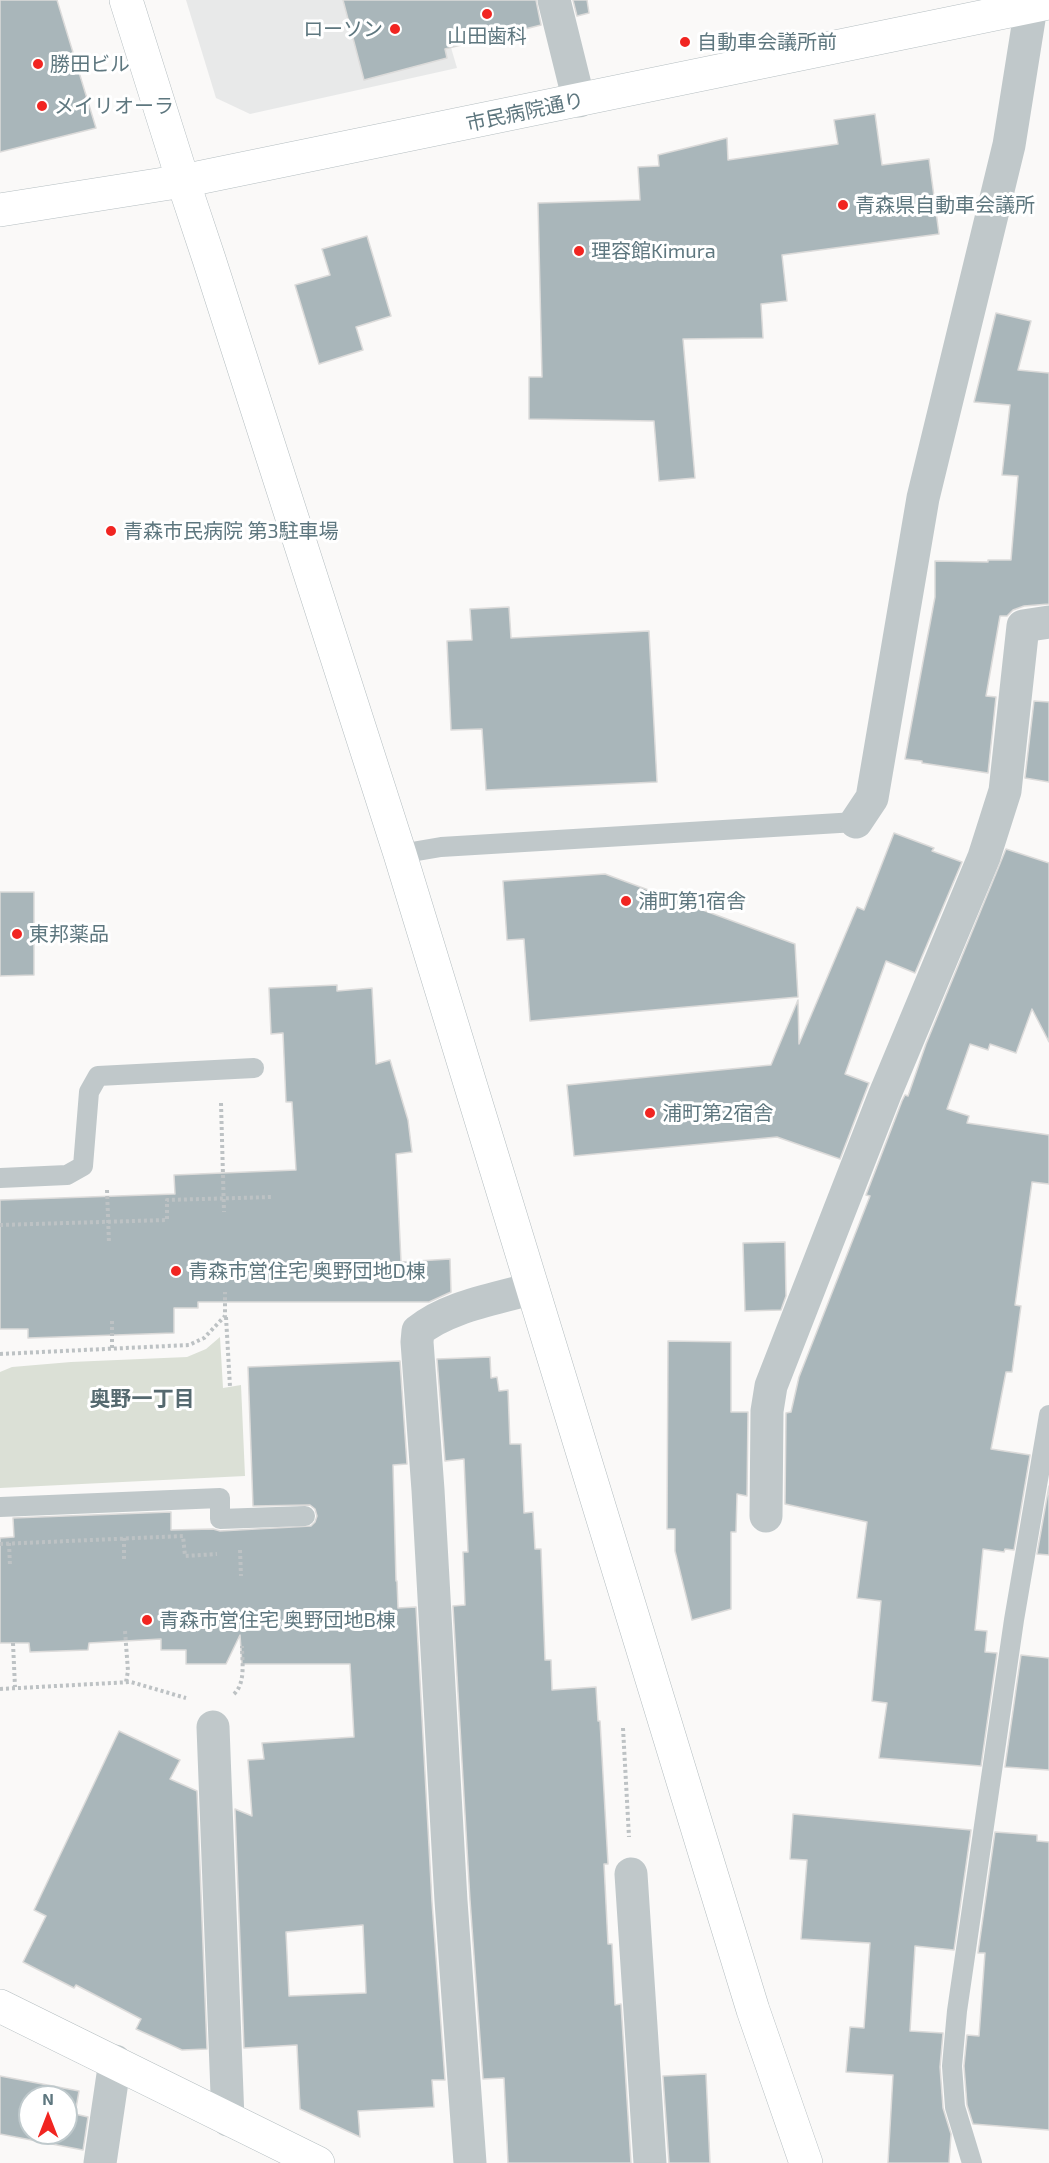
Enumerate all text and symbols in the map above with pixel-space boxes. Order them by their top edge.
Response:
marker: 山田歯科 [480,7,494,21]
place label: ローソン [303,17,383,41]
marker: ローソン [388,22,402,36]
place label: 山田歯科 [447,24,527,48]
place label: 自動車会議所前 [697,30,837,54]
marker: 自動車会議所前 [678,35,692,49]
place label: 勝田ビル [50,52,130,76]
marker: 勝田ビル [31,57,45,71]
street label: 市民病院通り [464,88,586,136]
place label: メイリオーラ [54,94,174,118]
marker: メイリオーラ [35,99,49,113]
place label: 青森県自動車会議所 [855,193,1035,217]
marker: 青森県自動車会議所 [836,198,850,212]
place label: 理容館Kimura [591,239,716,263]
marker: 理容館Kimura [572,244,586,258]
place label: 青森市民病院 第3駐車場 [123,519,339,543]
marker: 青森市民病院 第3駐車場 [104,524,118,538]
place label: 浦町第1宿舎 [638,889,746,913]
marker: 浦町第1宿舎 [619,894,633,908]
place label: 東邦薬品 [29,922,109,946]
marker: 東邦薬品 [10,927,24,941]
place label: 浦町第2宿舎 [662,1101,773,1125]
marker: 浦町第2宿舎 [643,1106,657,1120]
place label: 青森市営住宅 奥野団地D棟 [188,1259,426,1283]
marker: 青森市営住宅 奥野団地D棟 [169,1264,183,1278]
district label: 奥野一丁目 [90,1386,194,1412]
place label: 青森市営住宅 奥野団地B棟 [159,1608,396,1632]
marker: 青森市営住宅 奥野団地B棟 [140,1613,154,1627]
north arrow [18,2085,78,2145]
text: N [42,2089,54,2108]

